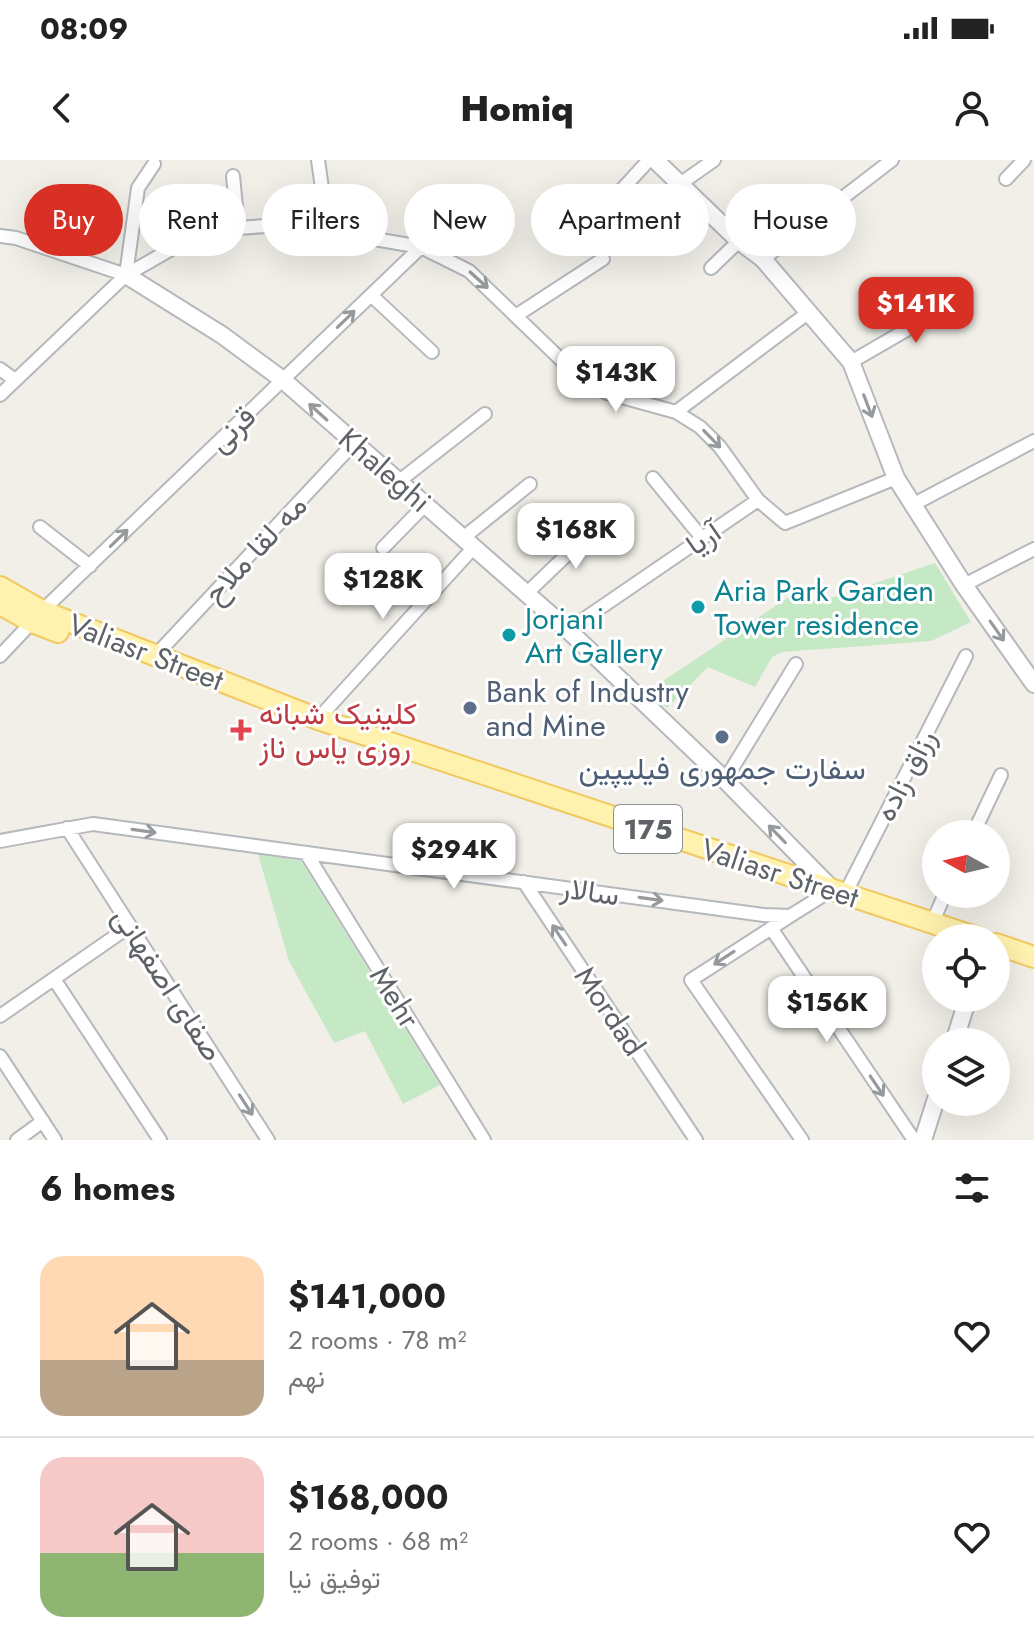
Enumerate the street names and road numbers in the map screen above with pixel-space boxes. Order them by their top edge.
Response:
street label: قرنی [199,396,265,462]
street label: Khaleghi [329,418,441,522]
street label: مه لقا ملاح [193,485,317,613]
street label: آریا [677,509,731,565]
street label: Valiasr Street [62,603,231,702]
street label: رزاق زاده [864,721,946,829]
road number: 175 [614,805,682,853]
street label: Valiasr Street [696,827,865,919]
street label: سالار [557,865,622,916]
street label: صفای اصفهانی [102,899,234,1069]
street label: Mehr [359,958,431,1037]
street label: Mordad [564,958,656,1064]

